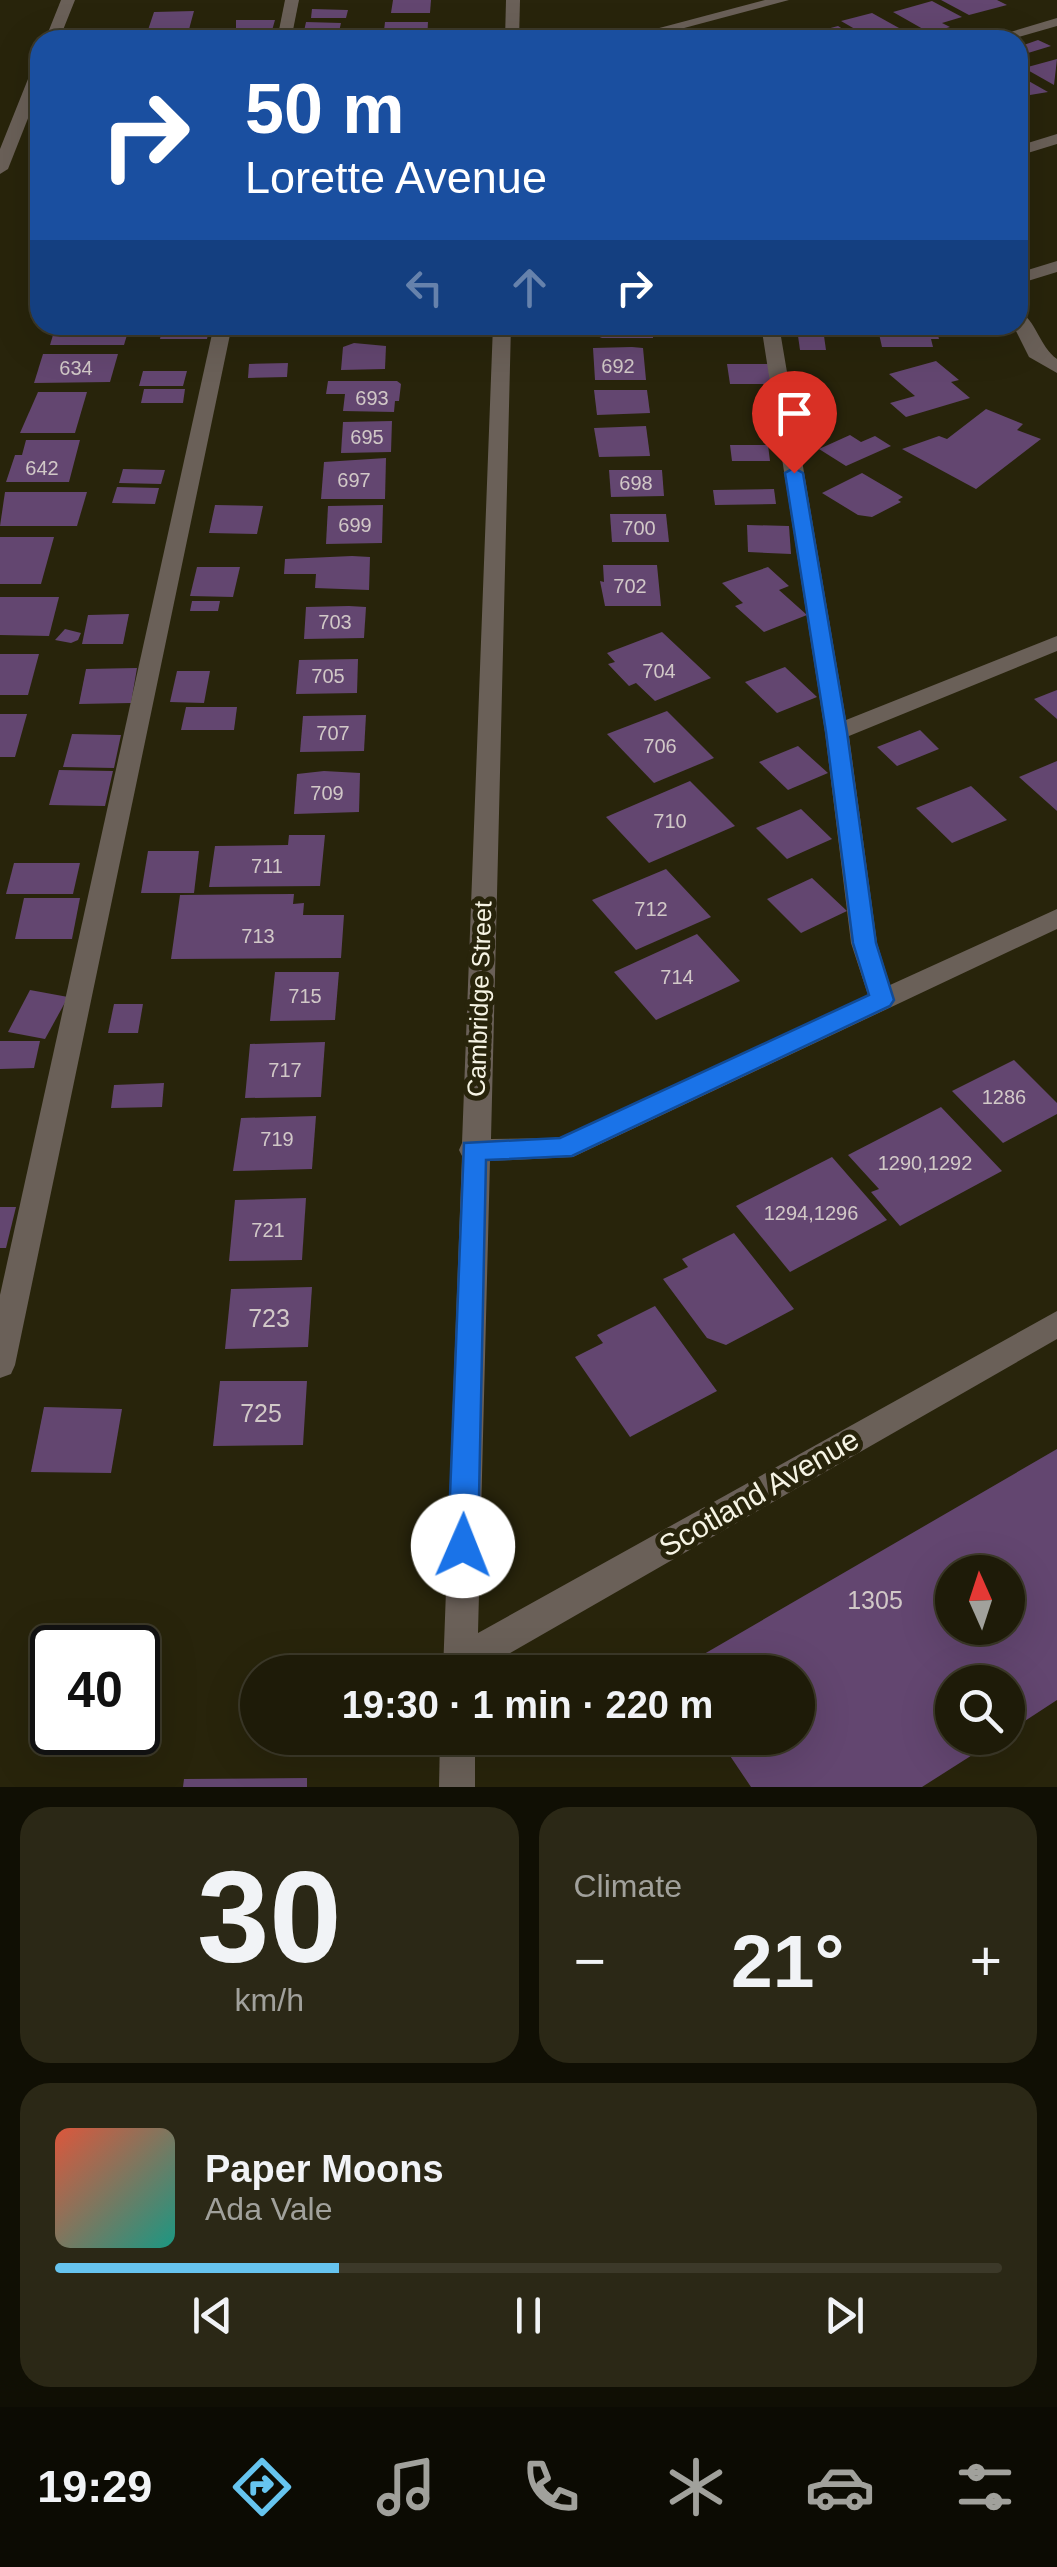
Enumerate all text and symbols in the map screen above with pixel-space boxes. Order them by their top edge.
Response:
icon: right [80,70,210,200]
text: 50 m [245,70,405,148]
text: Lorette Avenue [245,152,547,203]
icon: left [397,260,452,315]
icon: ahead [502,260,557,315]
icon: right [607,260,662,315]
house number: 692 [601,355,635,377]
house number: 634 [59,357,93,379]
pin [752,371,837,474]
icon: arrive [767,386,822,441]
house number: 693 [355,387,389,409]
house number: 695 [350,426,384,448]
house number: 642 [25,457,59,479]
house number: 697 [337,469,371,491]
house number: 698 [619,472,653,494]
house number: 699 [338,514,372,536]
house number: 700 [622,517,656,539]
house number: 702 [613,575,647,597]
house number: 703 [318,611,352,633]
house number: 704 [642,660,676,682]
house number: 705 [311,665,345,687]
house number: 707 [316,722,350,744]
house number: 706 [643,735,677,757]
house number: 709 [310,782,344,804]
house number: 710 [653,810,687,832]
house number: 711 [251,855,283,877]
house number: 712 [634,898,668,920]
street label: Cambridge Street [462,901,496,1097]
house number: 713 [241,925,275,947]
house number: 714 [660,966,694,988]
house number: 715 [288,985,322,1007]
house number: 717 [268,1059,302,1081]
house number: 1286 [982,1086,1026,1108]
house number: 719 [260,1128,294,1150]
house number: 1290,1292 [878,1152,972,1174]
house number: 1294,1296 [764,1202,858,1224]
house number: 721 [251,1219,285,1241]
house number: 723 [248,1304,290,1332]
house number: 725 [240,1399,282,1427]
street label: Scotland Avenue [653,1422,864,1563]
position arrow [411,1494,515,1598]
north arrow [935,1555,1025,1645]
map controls [935,1555,1025,1755]
house number: 1305 [847,1586,903,1614]
speed limit sign: 40 [30,1625,160,1755]
button: search [935,1665,1025,1755]
text: 19:30 · 1 min · 220 m [342,1684,713,1726]
text: 30 [197,1844,342,1990]
text: Climate [574,1868,682,1904]
text: 21° [731,1919,844,2003]
text: − [574,1930,606,1992]
text: + [970,1930,1002,1992]
text: km/h [235,1982,304,2018]
text: Paper Moons [205,2148,444,2190]
text: Ada Vale [205,2191,333,2227]
icon: previous [185,2288,240,2343]
icon: pause [501,2288,556,2343]
icon: next [817,2288,872,2343]
icon: directions [227,2452,297,2522]
icon: music [371,2452,441,2522]
icon: phone [516,2452,586,2522]
icon: climate [661,2452,731,2522]
icon: car [805,2452,875,2522]
icon: filters [950,2452,1020,2522]
text: 19:29 [37,2461,152,2512]

